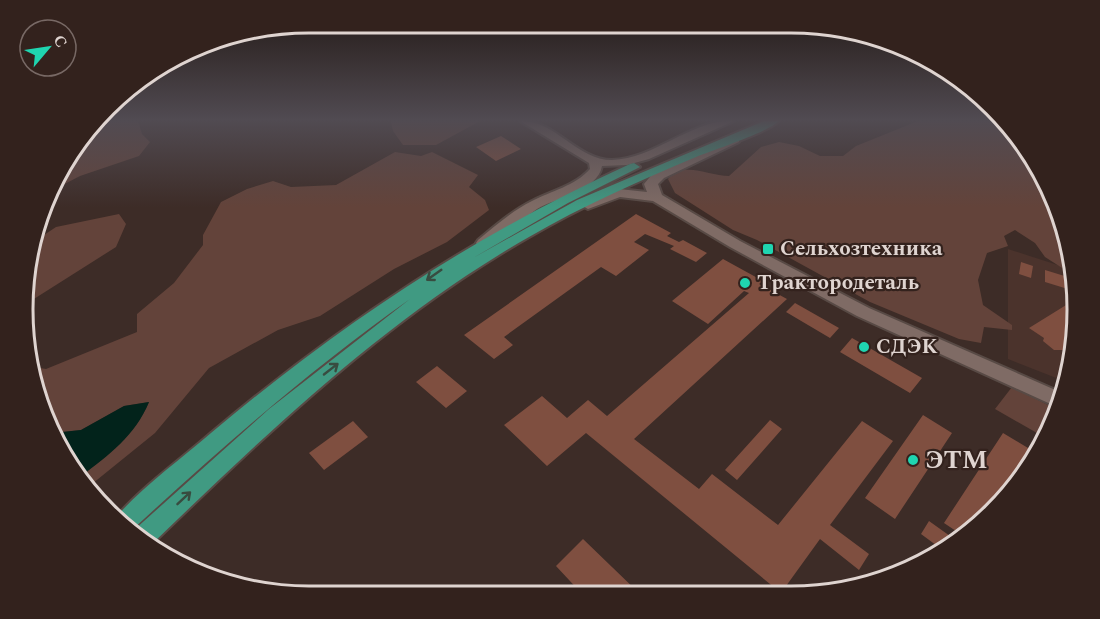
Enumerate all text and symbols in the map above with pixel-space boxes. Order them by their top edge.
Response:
north arrow [18,18,78,78]
text: С [47,30,74,52]
place label: Сельхозтехника [780,233,943,265]
marker: Сельхозтехника [761,242,775,256]
place label: Трактородеталь [757,267,919,299]
one-way arrow [426,269,442,281]
marker: Трактородеталь [738,276,752,290]
place label: СДЭК [876,331,938,363]
marker: СДЭК [857,340,871,354]
one-way arrow [322,363,338,376]
place label: ЭТМ [925,440,988,480]
marker: ЭТМ [906,453,920,467]
one-way arrow [176,491,191,505]

